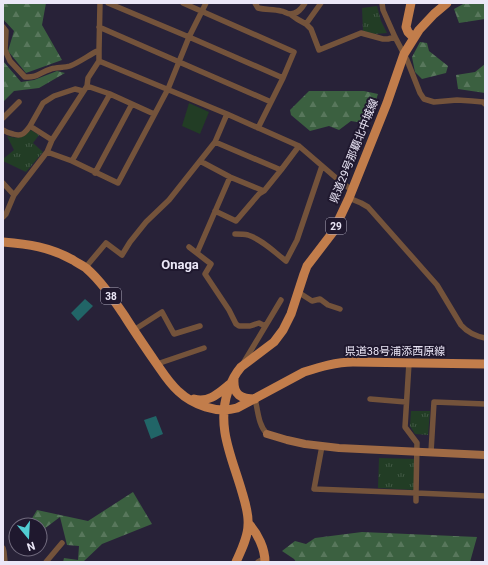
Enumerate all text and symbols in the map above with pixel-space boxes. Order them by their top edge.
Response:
street label: 県道29号那覇北中城線 [327,97,381,205]
road number: 29 [326,218,346,234]
district label: Onaga [161,257,199,272]
road number: 38 [101,288,121,304]
street label: 県道38号浦添西原線 [345,345,445,358]
north arrow [8,517,48,557]
text: N [25,539,37,553]

